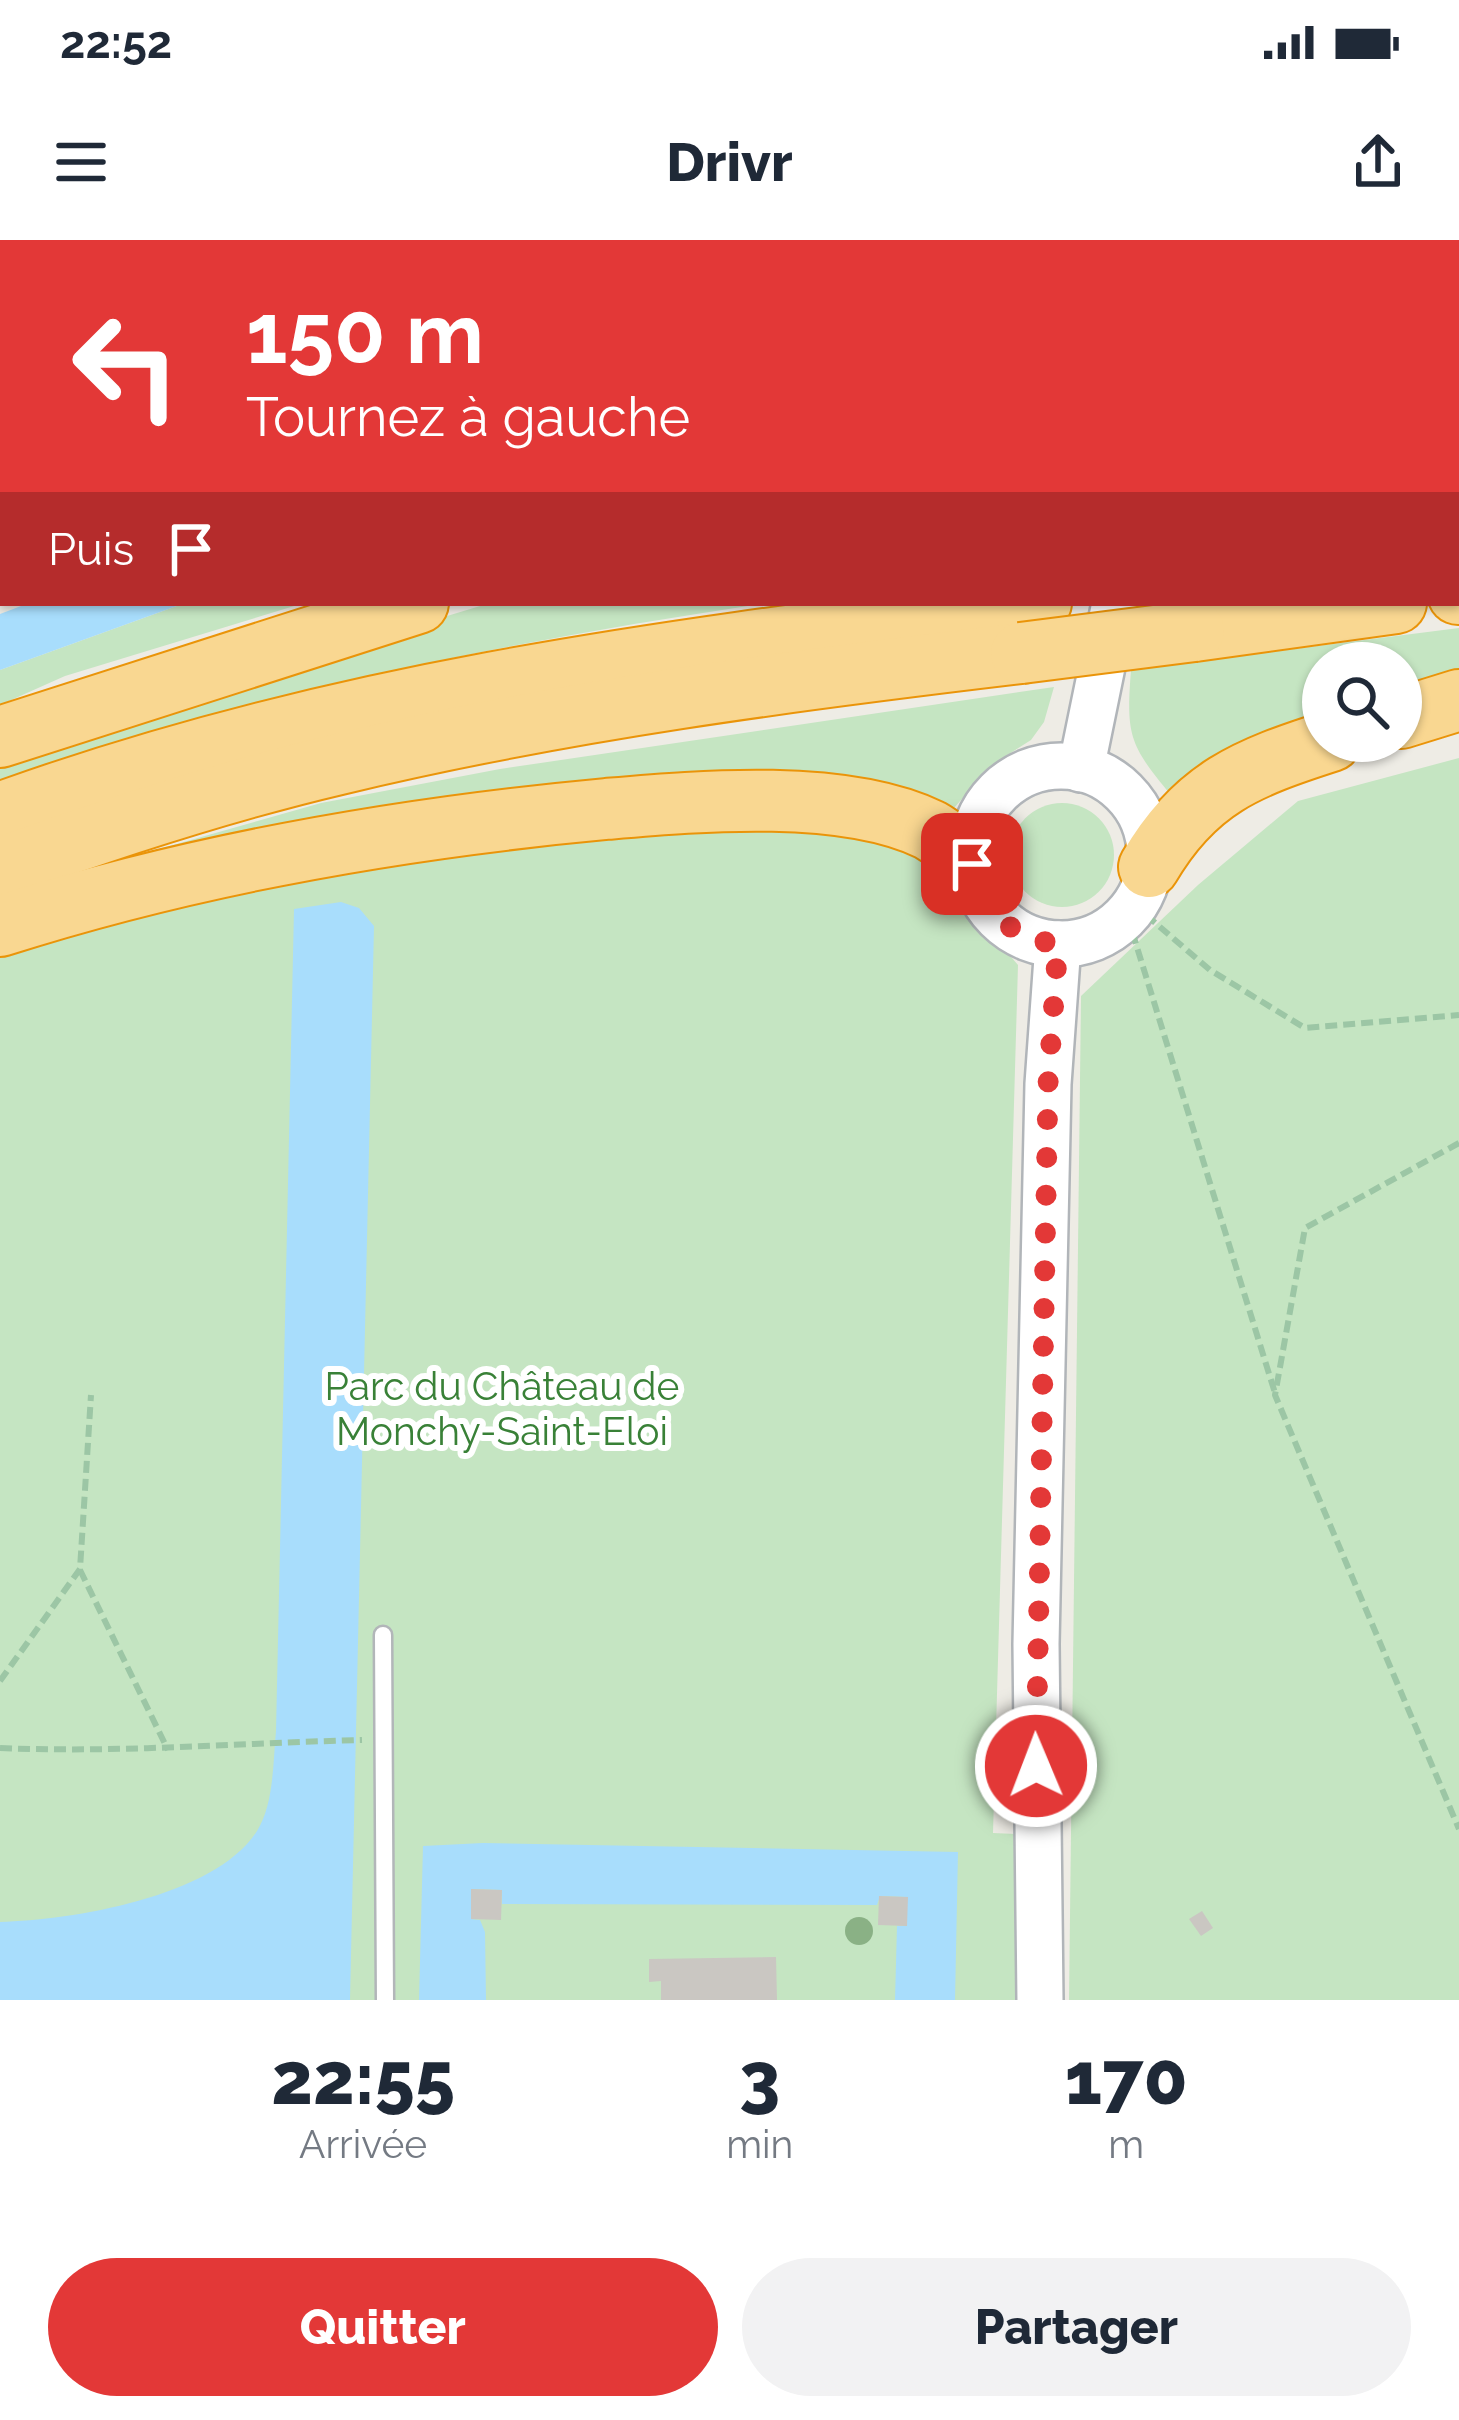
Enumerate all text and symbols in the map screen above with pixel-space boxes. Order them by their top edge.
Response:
text: 22:52 [60,16,172,69]
icon: menu [48,129,114,195]
icon: share [1345,129,1411,195]
text: Drivr [666,130,793,194]
text: 150 m [246,284,484,383]
icon: left [48,288,204,444]
text: Tournez à gauche [246,385,690,449]
icon: arrive [158,516,224,582]
text: Puis [48,523,134,576]
map controls [1302,642,1422,762]
button: search [1302,642,1422,762]
pin [921,813,1023,915]
icon: arrive [939,831,1005,897]
park label: Parc du Château de Monchy-Saint-Eloi [325,1363,679,1454]
position arrow [973,1703,1099,1829]
text: 22:55 [271,2036,455,2121]
text: 3 [739,2036,780,2121]
text: 170 [1065,2036,1188,2121]
text: Arrivée [299,2121,427,2167]
text: min [726,2121,793,2167]
text: m [1108,2121,1144,2167]
button: Quitter [48,2258,718,2396]
button: Partager [742,2258,1411,2396]

